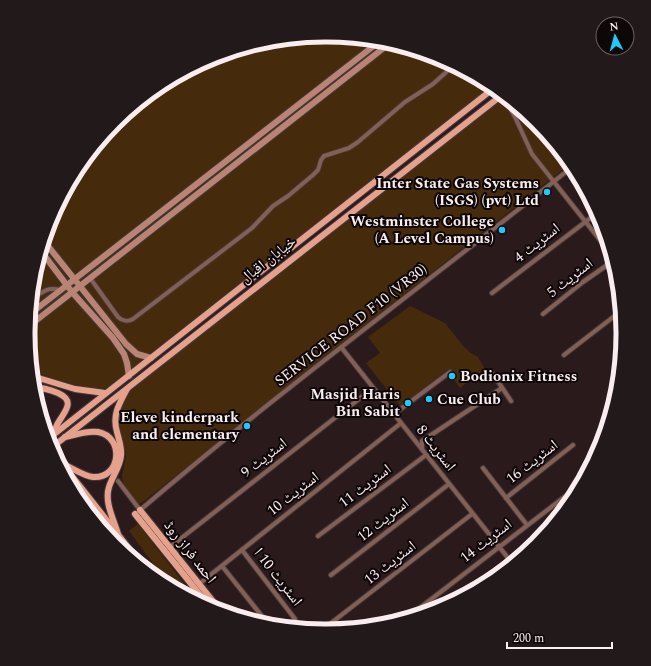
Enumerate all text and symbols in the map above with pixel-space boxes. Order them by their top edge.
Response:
north arrow [595,16,635,56]
text: N [609,18,619,35]
place label: Inter State Gas Systems (ISGS) (pvt) Ltd [376,172,539,212]
marker: Inter State Gas Systems (ISGS) (pvt) Ltd [542,187,552,197]
place label: Westminster College (A Level Campus) [350,210,494,250]
street label: اسٹریٹ 4 [509,217,565,269]
marker: Westminster College (A Level Campus) [497,225,507,235]
street label: خیابان اقبال [235,230,302,289]
street label: اسٹریٹ 5 [542,252,598,304]
street label: SERVICE ROAD F10 (VR30) [270,258,432,392]
place label: Bodionix Fitness [460,365,577,388]
marker: Bodionix Fitness [447,371,457,381]
place label: Masjid Haris Bin Sabit [310,383,400,423]
place label: Cue Club [437,388,501,411]
marker: Cue Club [424,394,434,404]
marker: Masjid Haris Bin Sabit [403,398,413,408]
place label: Eleve kinderpark and elementary [120,406,240,446]
street label: اسٹریٹ 8 [410,420,462,476]
marker: Eleve kinderpark and elementary [242,421,252,431]
street label: اسٹریٹ 9 [236,432,292,484]
street label: اسٹریٹ 16 [501,434,563,490]
street label: اسٹریٹ 11 [334,458,396,514]
street label: اسٹریٹ 10 [262,466,324,522]
street label: اسٹریٹ 12 [352,492,414,548]
street label: اسٹریٹ 14 [455,513,517,569]
street label: احمد فراز روڈ [158,516,222,588]
street label: اسٹریٹ 13 [359,535,421,591]
street label: اسٹریٹ 10 ا [248,543,308,611]
scale bar [507,624,612,650]
text: 200 m [513,629,544,648]

